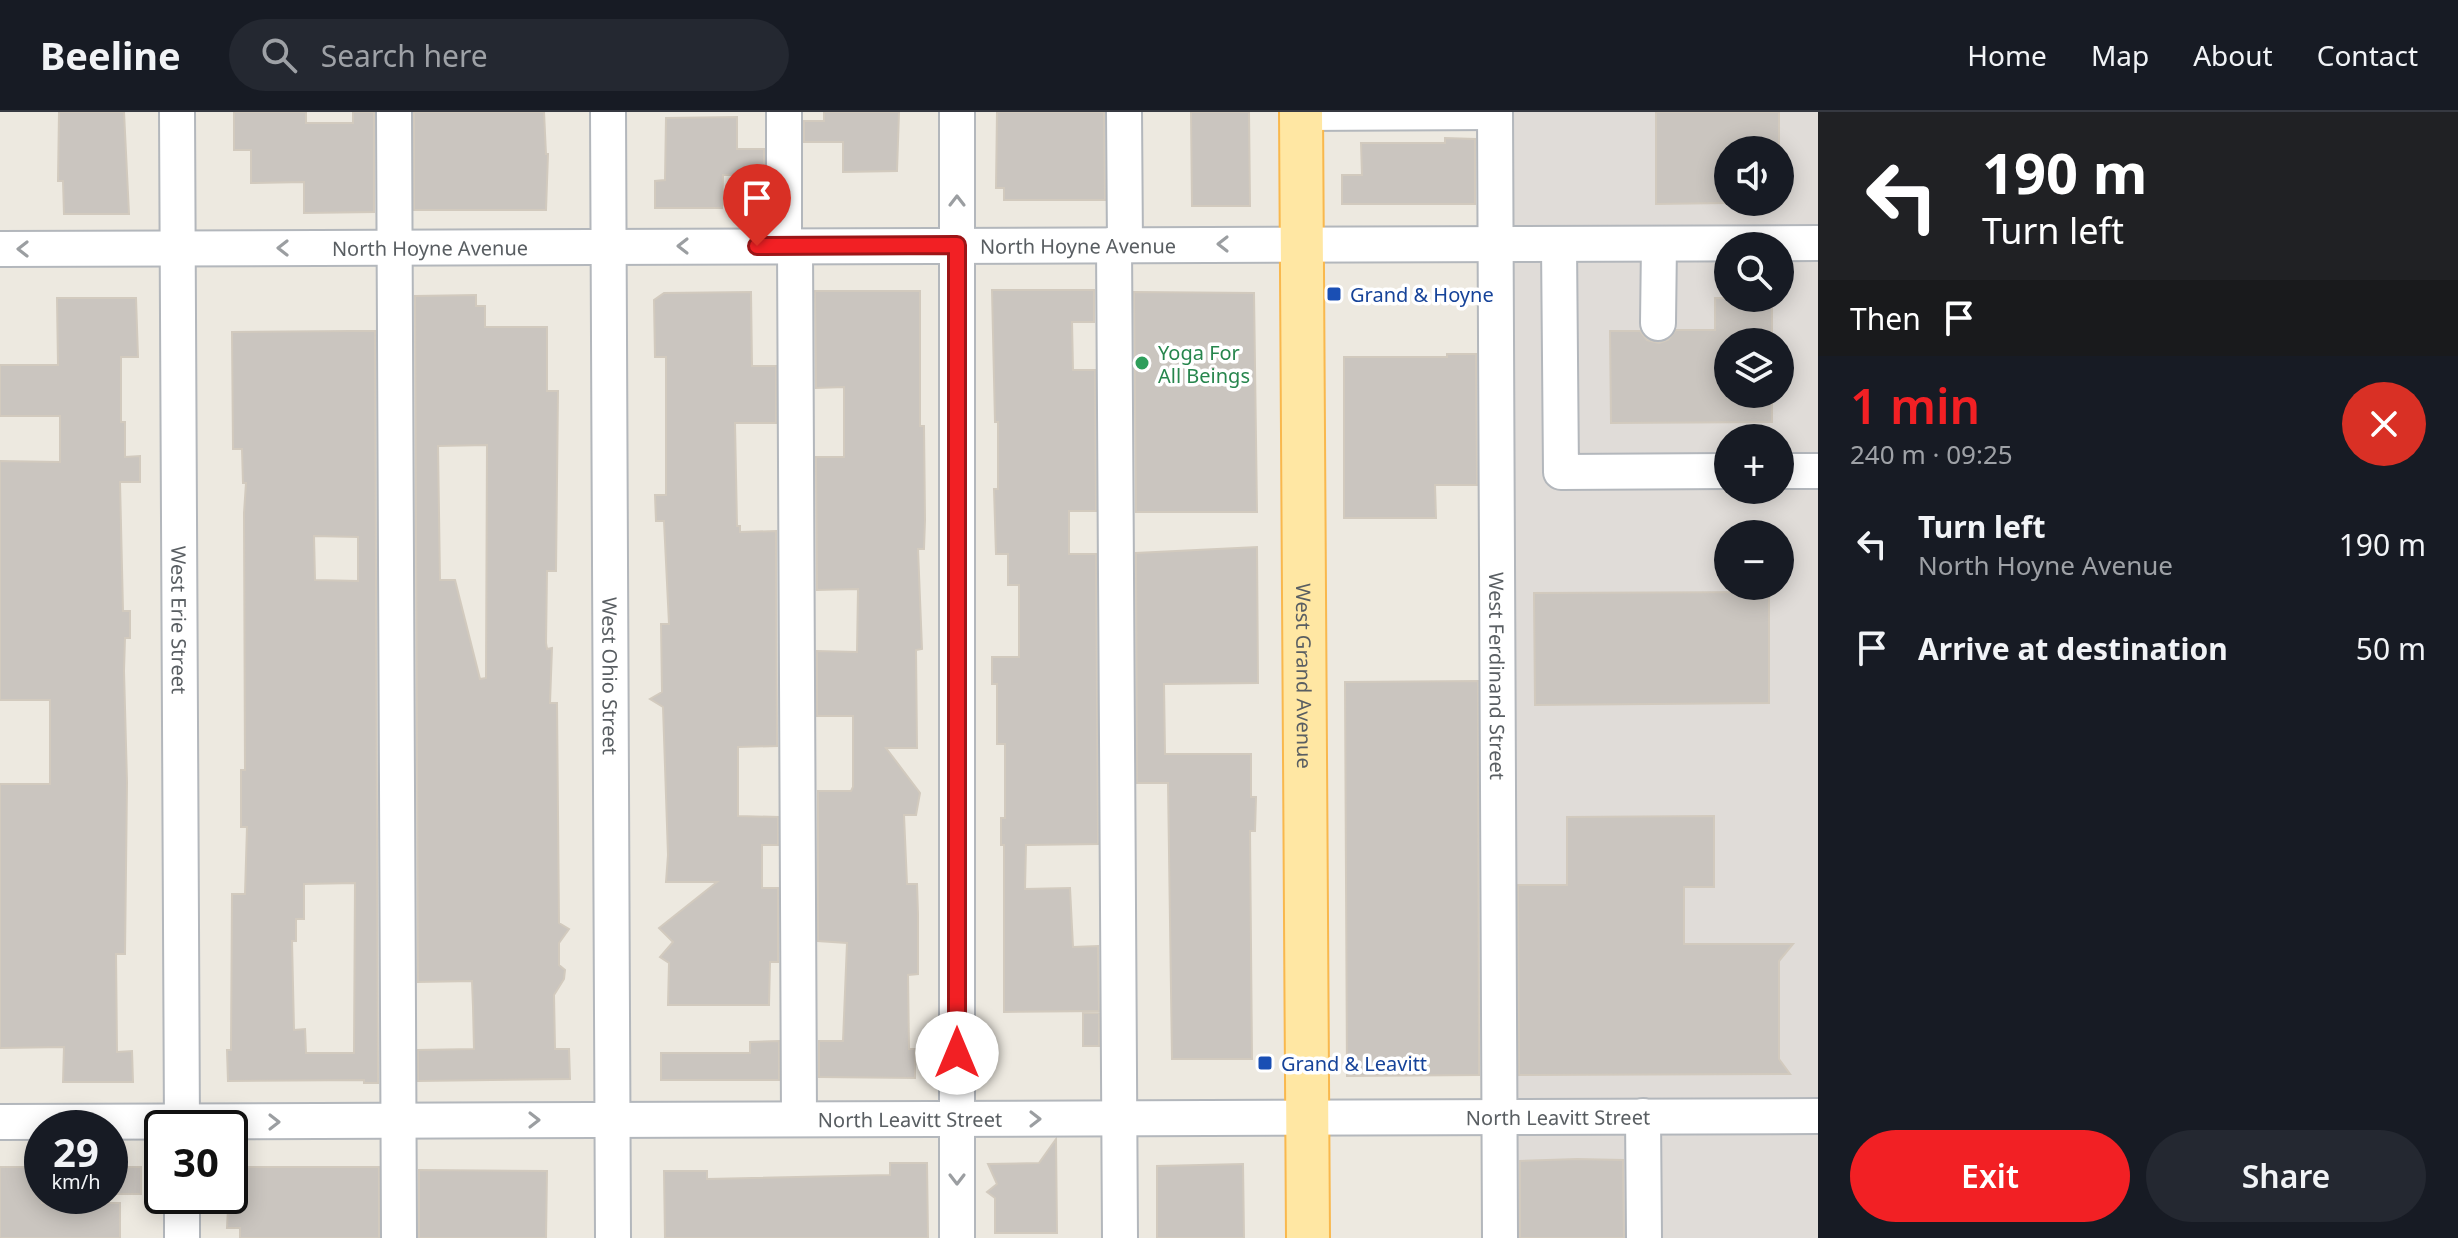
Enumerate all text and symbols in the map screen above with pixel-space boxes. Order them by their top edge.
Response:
search box [229,19,789,91]
text: Beeline [40,29,181,81]
icon: search [257,33,301,77]
text: Search here [321,35,488,76]
text: Home [1967,36,2047,74]
text: Map [2091,36,2149,74]
text: About [2193,36,2273,74]
text: Contact [2317,36,2418,74]
text: 190 m [1982,134,2147,210]
map controls [1714,136,1794,600]
button: sound [1714,136,1794,216]
icon: left [1850,144,1954,248]
pin [723,164,791,246]
icon: arrive [735,176,779,220]
one-way arrow [948,194,966,207]
text: Turn left [1982,206,2124,255]
street label: North Hoyne Avenue [980,232,1176,259]
button: search [1714,232,1794,312]
street label: North Hoyne Avenue [332,234,528,261]
one-way arrow [1216,235,1229,253]
one-way arrow [676,237,689,255]
one-way arrow [276,239,289,257]
one-way arrow [16,240,29,258]
place label: Grand & Hoyne [1350,281,1494,308]
marker: Grand & Hoyne [1325,285,1343,303]
icon: arrive [1937,296,1981,340]
text: Then [1850,298,1921,339]
button: layers [1714,328,1794,408]
place label: Yoga For All Beings [1158,339,1250,389]
marker: Yoga For All Beings [1133,354,1151,372]
text: 1 min [1850,373,1980,438]
button: close [2342,382,2426,466]
button: + [1714,424,1794,504]
text: 240 m · 09:25 [1850,436,2013,472]
text: Turn left [1918,506,2046,547]
button: − [1714,520,1794,600]
icon: left [1850,522,1894,566]
text: 190 m [2339,524,2426,565]
street label: West Erie Street [166,546,193,694]
text: North Hoyne Avenue [1918,547,2173,583]
street label: West Ferdinand Street [1484,572,1511,780]
street label: West Grand Avenue [1290,583,1319,769]
street label: West Ohio Street [597,597,624,755]
icon: arrive [1850,626,1894,670]
text: Arrive at destination [1918,628,2228,669]
text: 50 m [2356,628,2426,669]
position arrow [915,1011,999,1095]
place label: Grand & Leavitt [1281,1050,1427,1077]
marker: Grand & Leavitt [1256,1054,1274,1072]
street label: North Leavitt Street [1466,1103,1650,1131]
street label: North Leavitt Street [818,1105,1002,1133]
speed limit sign: 30 [144,1110,248,1214]
one-way arrow [1029,1110,1042,1128]
one-way arrow [528,1111,541,1129]
one-way arrow [268,1113,281,1130]
text: 29 [53,1124,99,1179]
button: Exit [1850,1130,2130,1222]
button: Share [2146,1130,2426,1222]
text: km/h [51,1168,101,1195]
one-way arrow [948,1173,966,1186]

